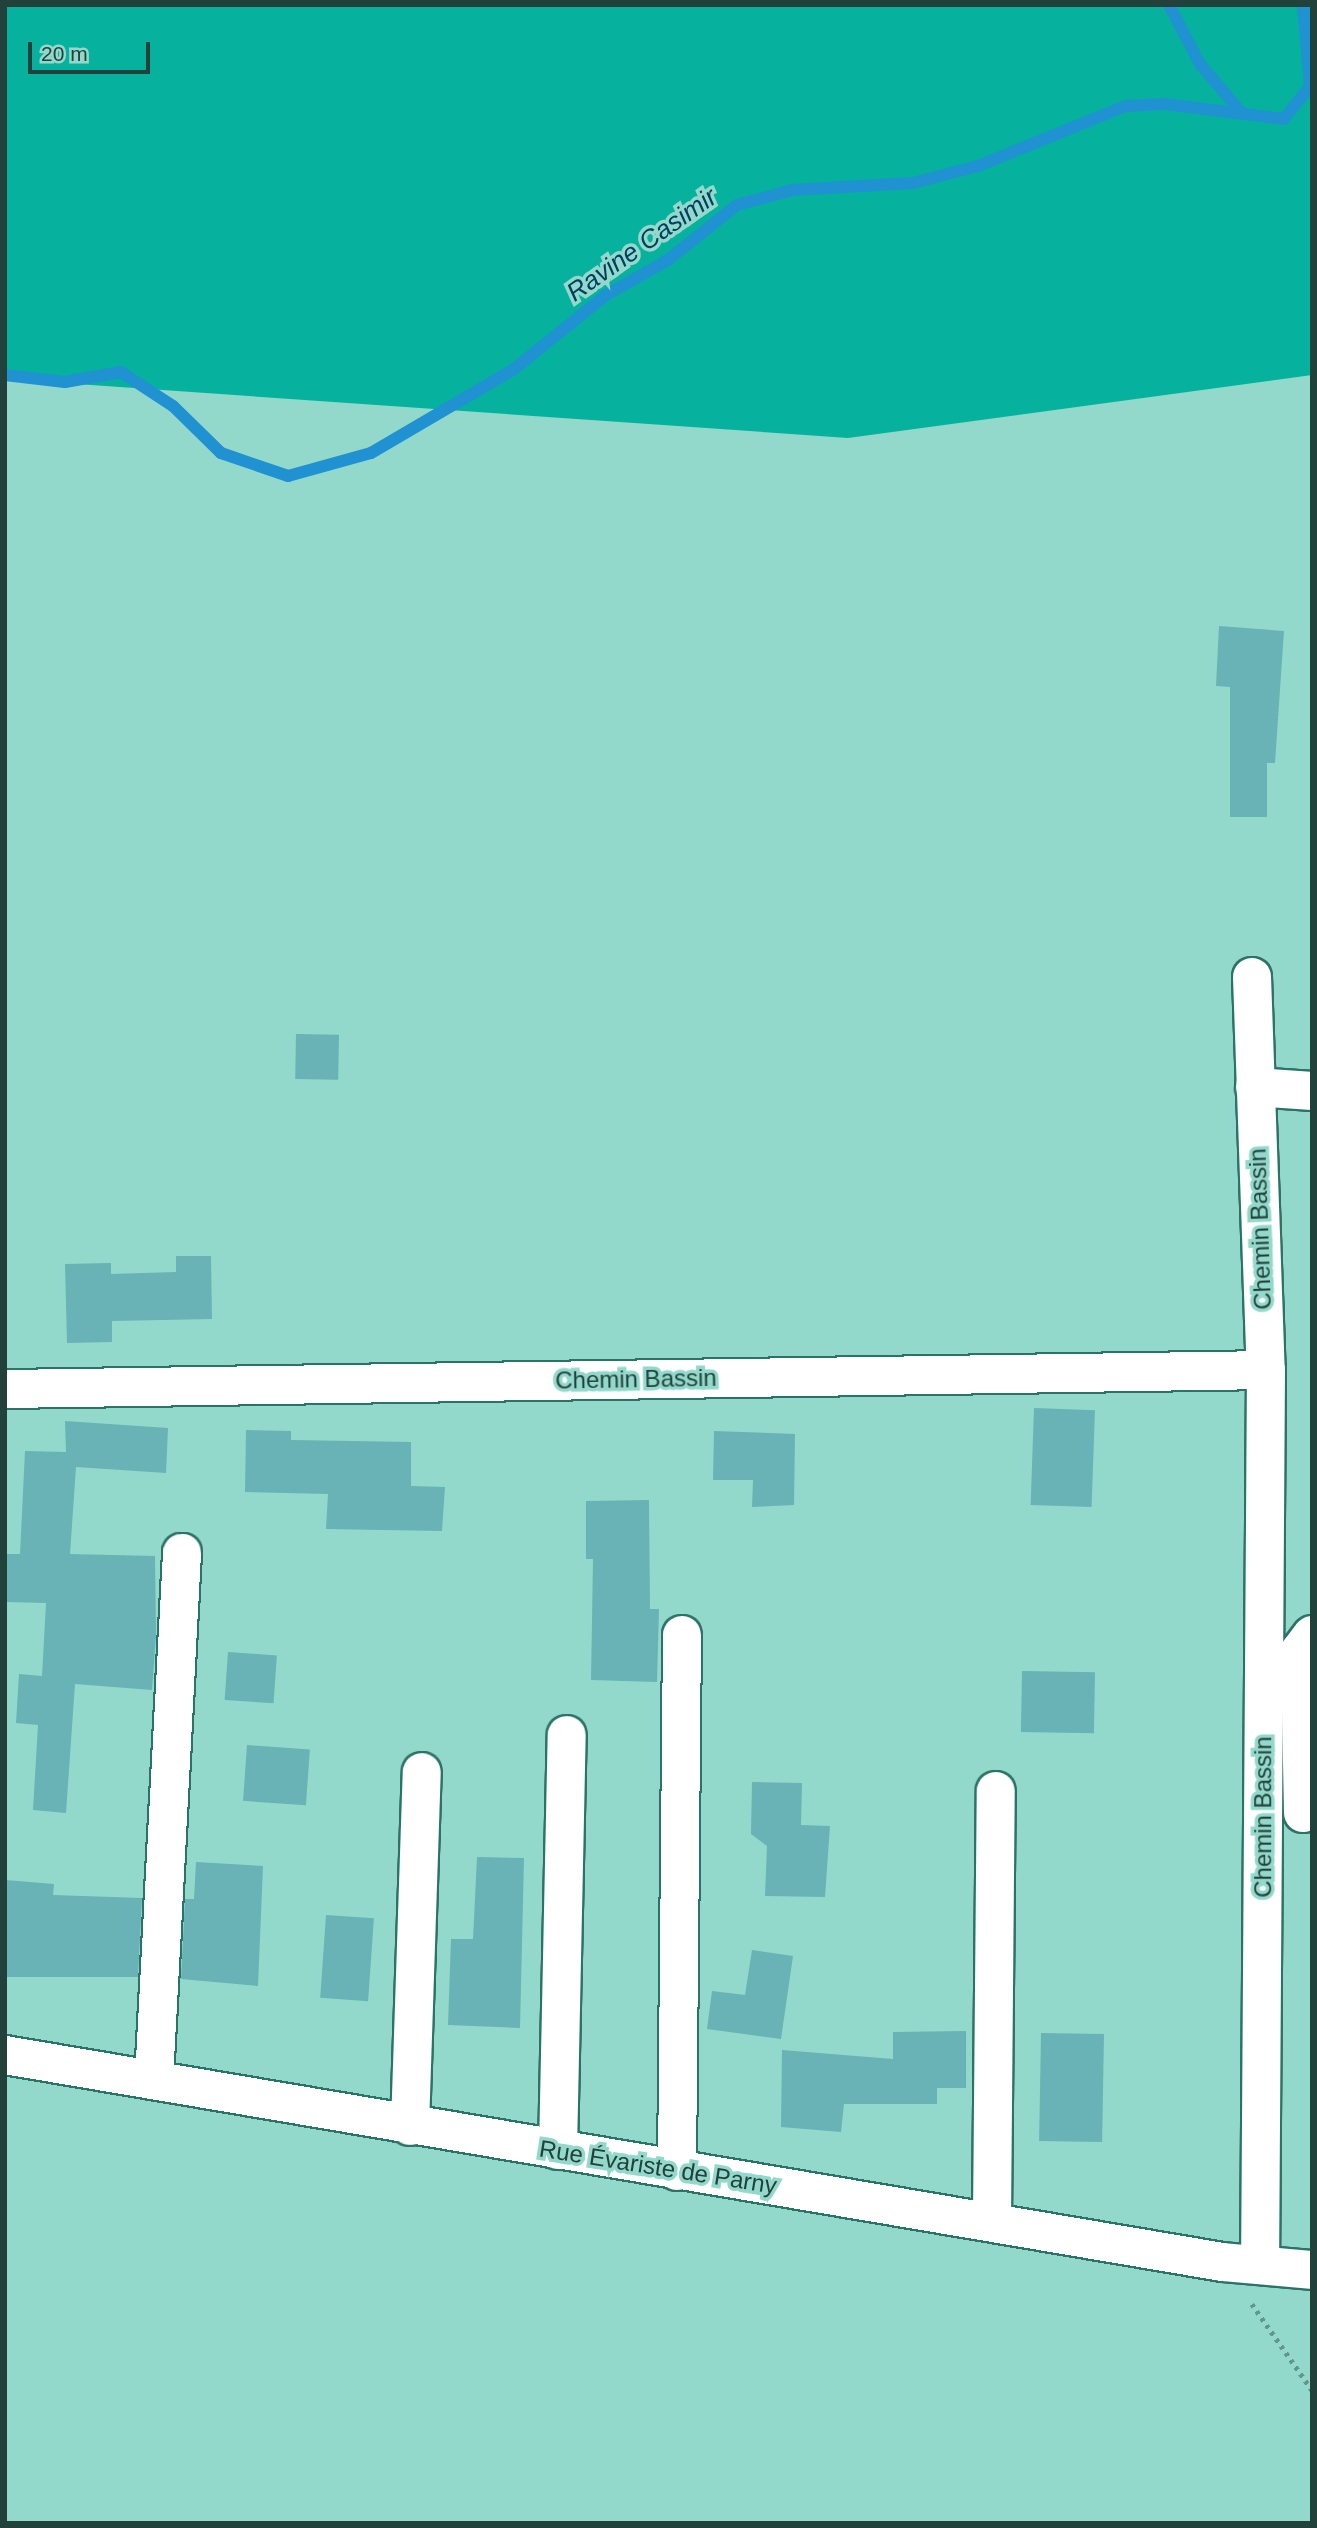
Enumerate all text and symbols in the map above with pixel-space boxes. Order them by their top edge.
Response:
scale bar [32,28,154,72]
text: 20 m [41,42,88,65]
water label: Ravine Casimir [561,182,723,308]
street label: Chemin Bassin [1243,1148,1277,1310]
street label: Chemin Bassin [555,1363,717,1395]
street label: Chemin Bassin [1249,1736,1277,1898]
street label: Rue Évariste de Parny [537,2134,779,2200]

